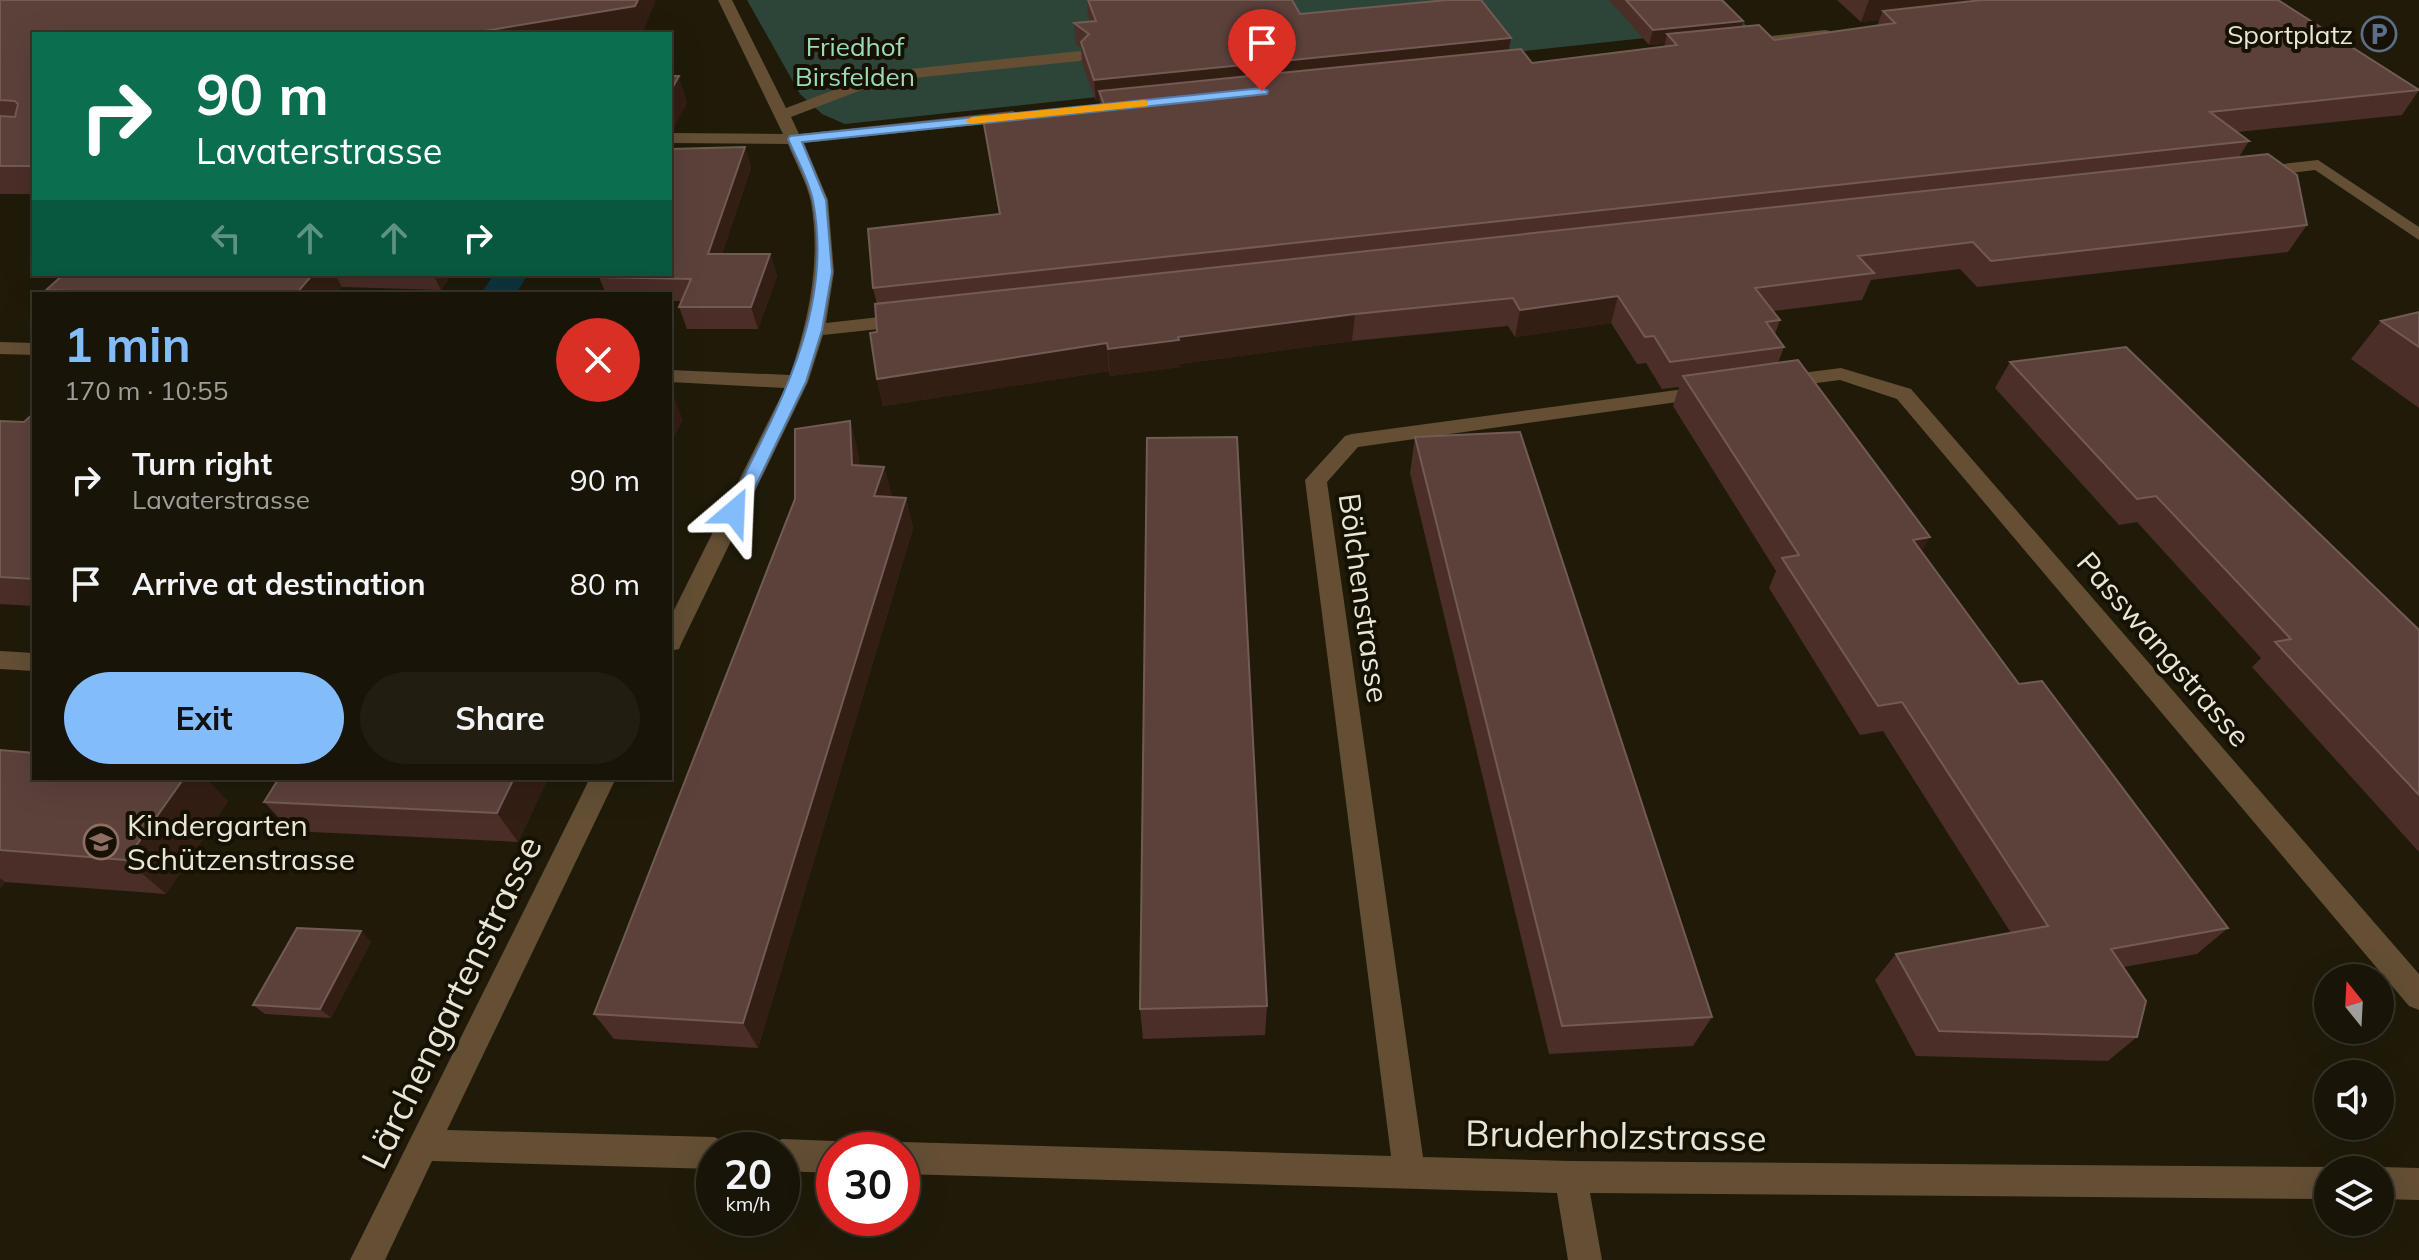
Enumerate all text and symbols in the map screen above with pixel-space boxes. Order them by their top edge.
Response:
pin [1228,9,1296,91]
parking icon: Sportplatz [2360,15,2398,53]
place label: Sportplatz [2227,18,2353,51]
icon: arrive [1240,21,1284,65]
park label: Friedhof Birsfelden [795,30,915,93]
text: 90 m [196,59,329,129]
icon: right [64,64,168,168]
text: Lavaterstrasse [196,128,442,173]
icon: left [204,216,248,260]
icon: ahead [288,216,332,260]
icon: ahead [372,216,416,260]
icon: right [456,216,500,260]
text: 1 min [64,314,191,374]
button: close [556,318,640,402]
text: 170 m · 10:55 [64,374,228,407]
text: Turn right [132,445,272,483]
icon: right [64,458,108,502]
text: 90 m [570,461,640,499]
position arrow [692,470,776,554]
text: Lavaterstrasse [132,483,310,516]
street label: Bölchenstrasse [1330,491,1398,705]
street label: Passwangstrasse [2069,544,2259,754]
icon: arrive [64,562,108,606]
text: Arrive at destination [132,565,426,603]
text: 80 m [570,565,640,603]
button: Exit [64,672,344,764]
button: Share [360,672,640,764]
place label: Kindergarten Schützenstrasse [127,806,355,878]
school or university icon: Kindergarten Schützenstrasse [82,823,120,861]
street label: Lärchengartenstrasse [351,828,551,1176]
north arrow [2314,964,2394,1044]
map controls [2314,964,2394,1236]
button: sound [2314,1060,2394,1140]
street label: Bruderholzstrasse [1465,1110,1767,1160]
speed limit sign: 30 [816,1132,920,1236]
text: 20 [724,1149,772,1199]
button: layers [2314,1156,2394,1236]
text: km/h [725,1191,771,1216]

